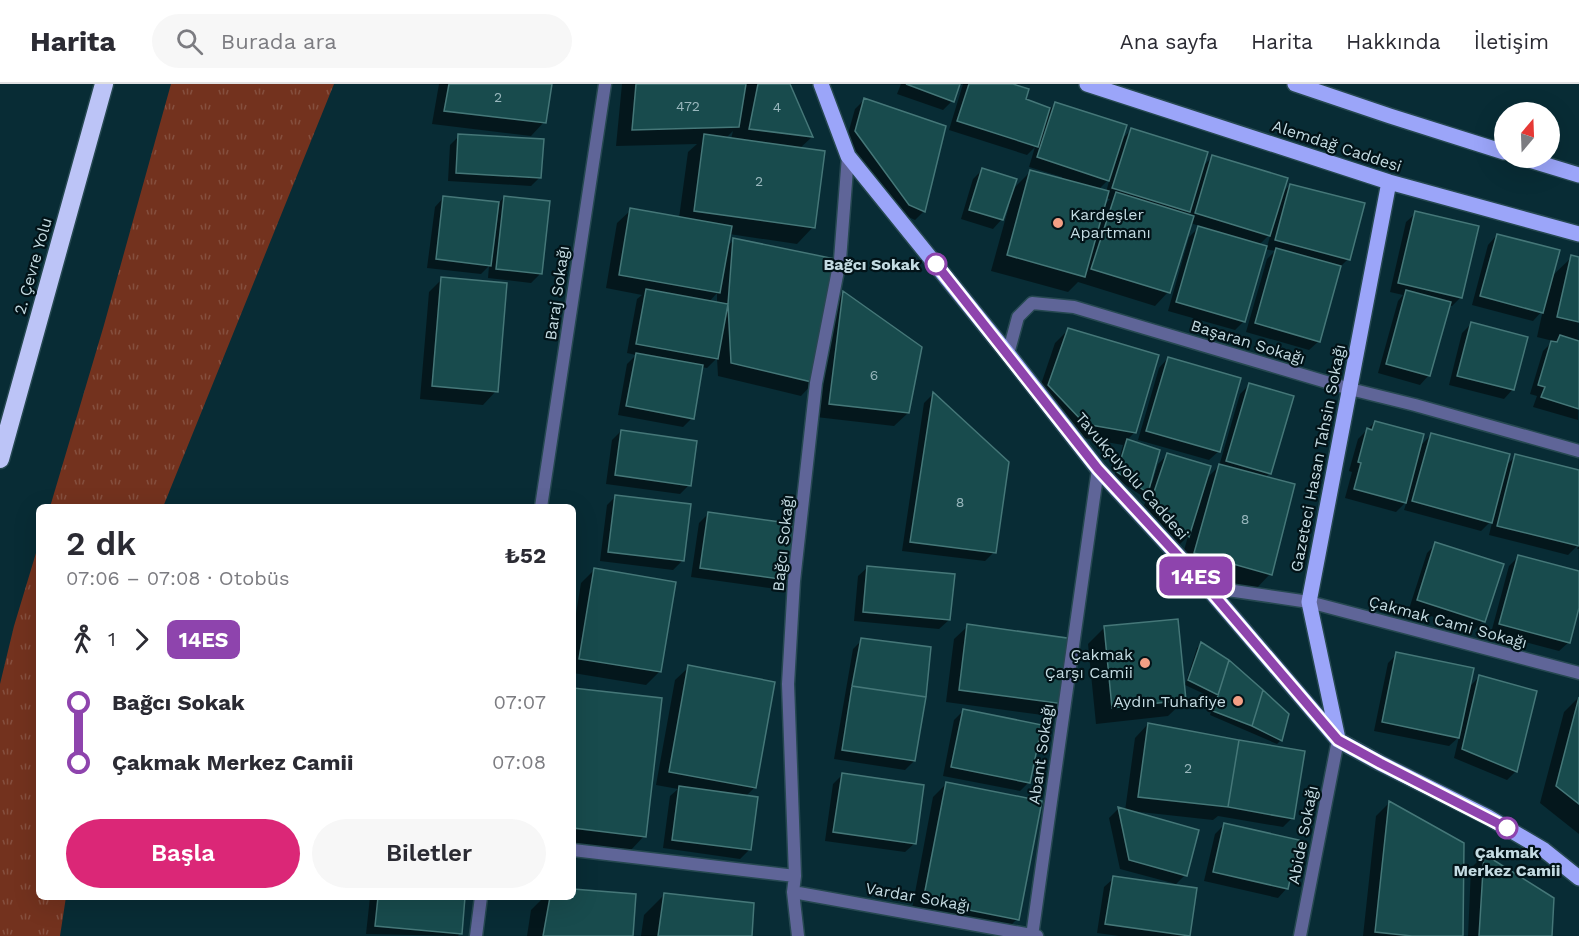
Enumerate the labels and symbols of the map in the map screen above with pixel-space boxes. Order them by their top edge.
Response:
house number: 2 [494,89,502,105]
house number: 472 [676,98,700,114]
house number: 4 [773,99,781,115]
north arrow [1494,102,1560,168]
street label: Alemdağ Caddesi [1270,116,1404,176]
house number: 2 [755,173,763,189]
place label: Kardeşler Apartmanı [1070,205,1151,242]
street label: 2. Çevre Yolu [10,215,56,317]
marker: Kardeşler Apartmanı [1051,216,1065,230]
street label: Baraj Sokağı [541,245,573,341]
marker: Bağcı Sokak [925,253,947,275]
place label: Bağcı Sokak [823,255,920,274]
street label: Başaran Sokağı [1189,316,1307,368]
street label: Gazeteci Hasan Tahsin Sokağı [1287,343,1349,573]
house number: 6 [870,367,878,383]
street label: Tavukçuyolu Caddesi [1071,408,1193,544]
street label: Bağcı Sokağı [768,494,798,592]
house number: 8 [956,494,964,510]
house number: 8 [1241,511,1249,527]
line badge: 14ES [1154,556,1238,596]
street label: Çakmak Cami Sokağı [1367,592,1529,652]
place label: Çakmak Çarşı Camii [1045,645,1133,682]
marker: Çakmak Çarşı Camii [1138,656,1152,670]
place label: Aydın Tuhafiye [1113,692,1226,711]
marker: Aydın Tuhafiye [1231,694,1245,708]
street label: Abant Sokağı [1024,702,1058,806]
house number: 2 [1184,760,1192,776]
street label: Abide Sokağı [1284,784,1322,886]
marker: Çakmak Merkez Camii [1496,817,1518,839]
place label: Çakmak Merkez Camii [1454,843,1560,880]
street label: Vardar Sokağı [864,878,972,916]

